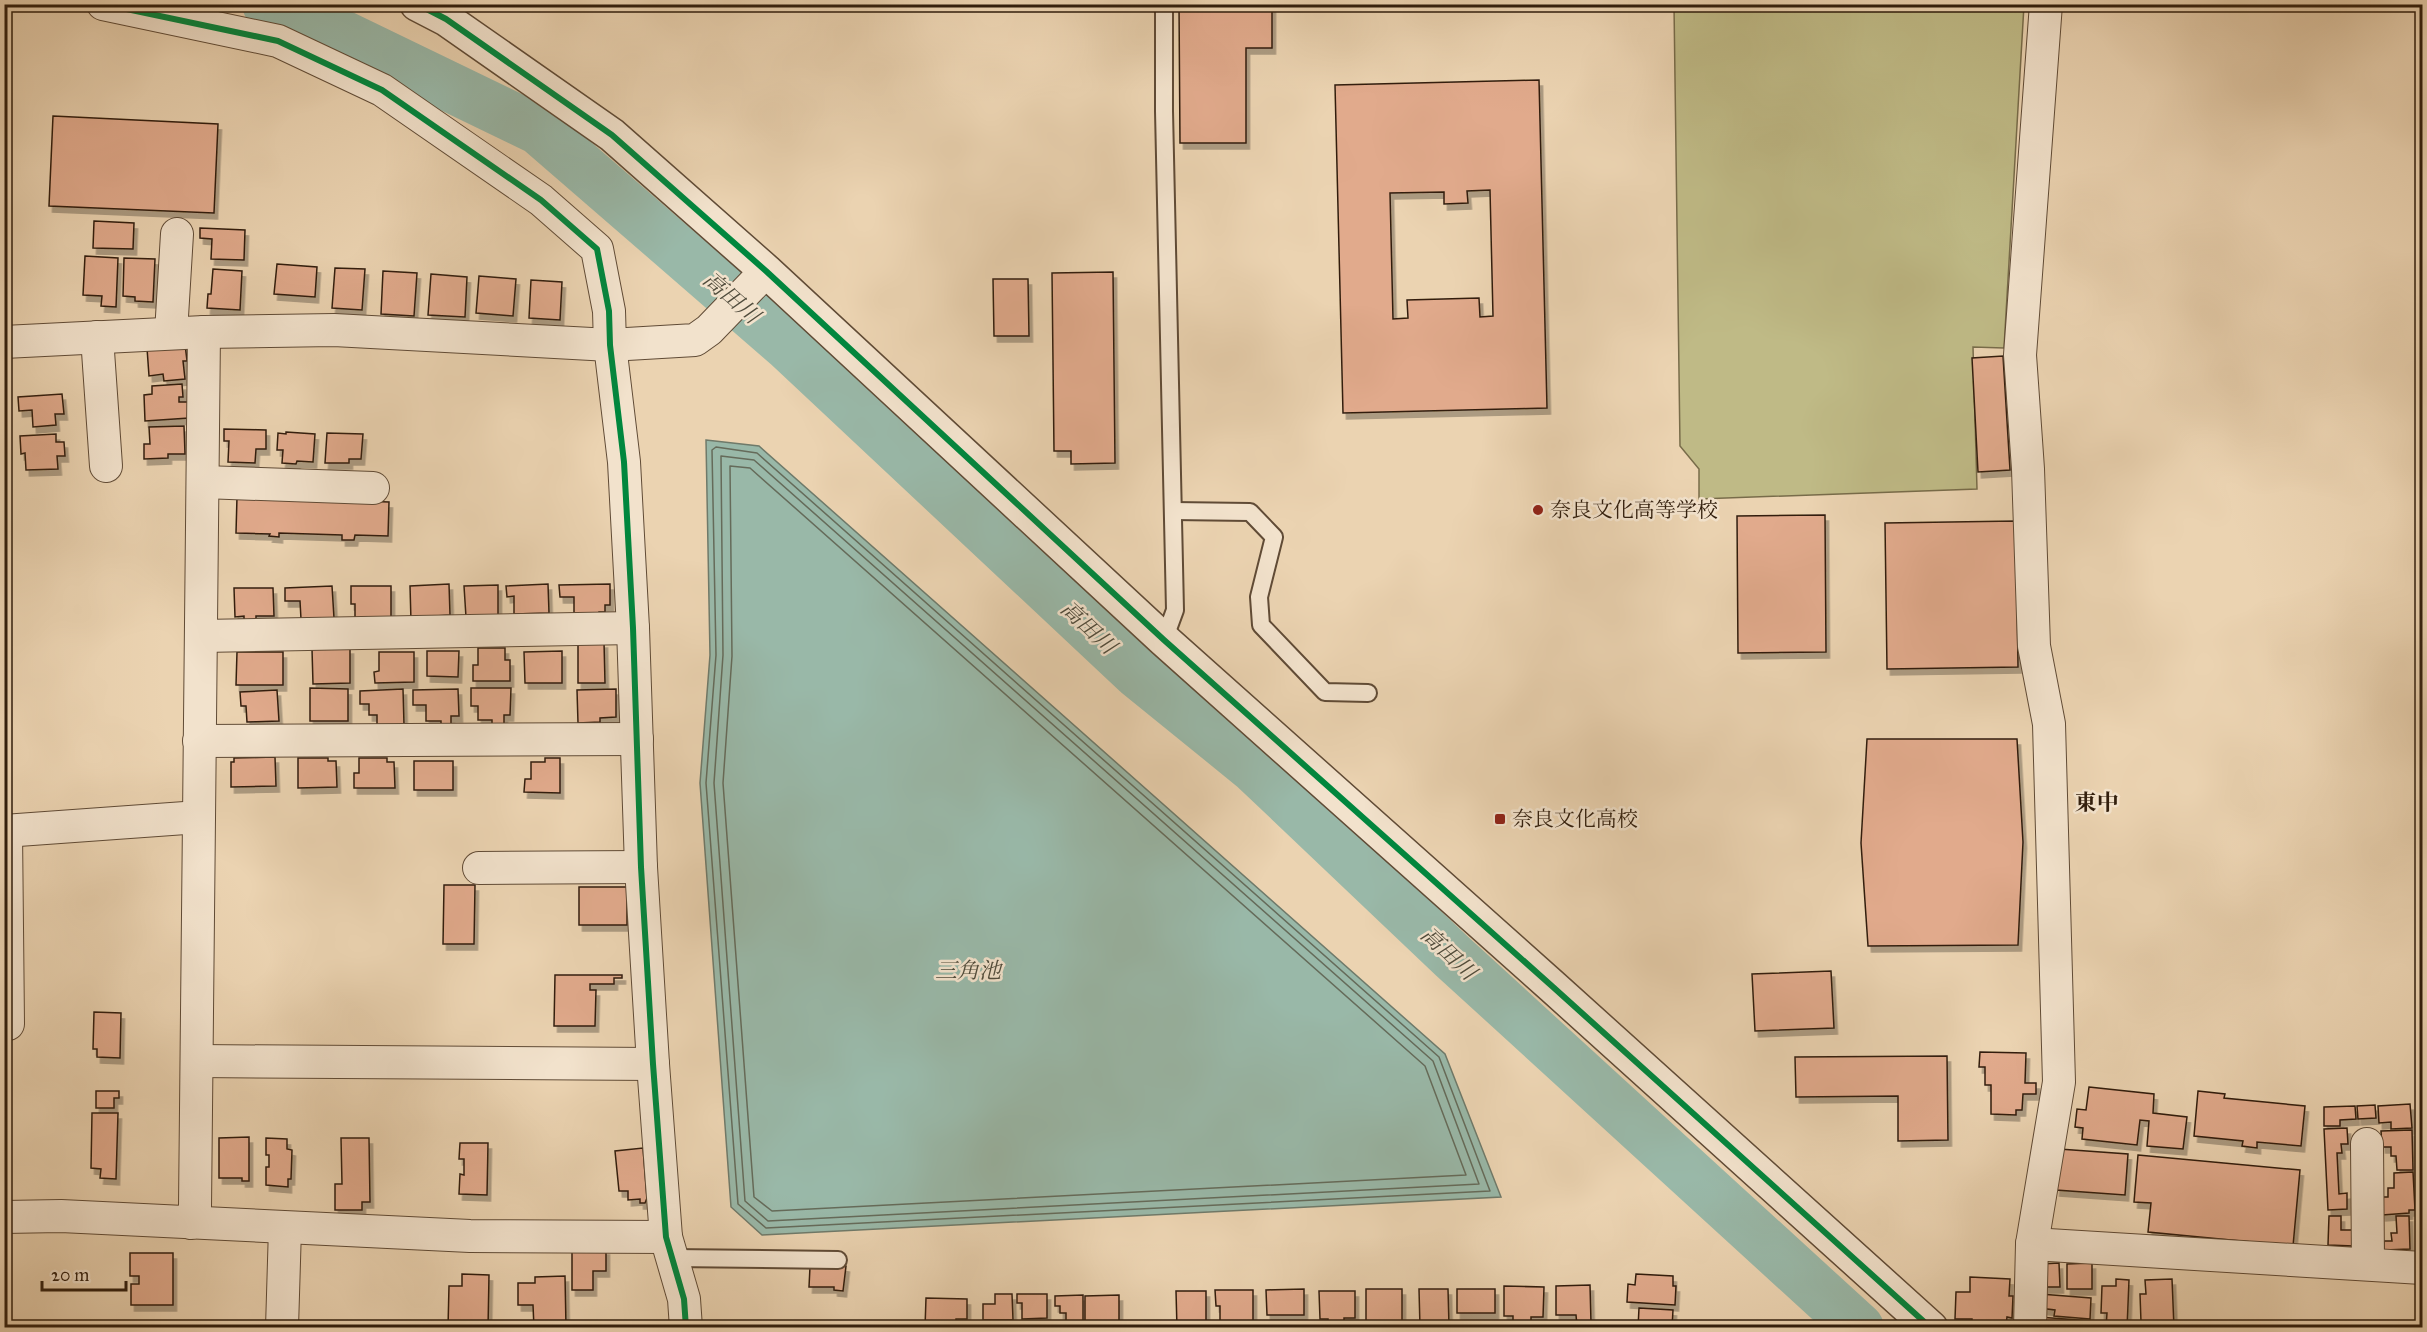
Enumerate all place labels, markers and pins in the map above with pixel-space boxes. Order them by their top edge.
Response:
place label: 奈良文化高等学校 [1550,497,1718,523]
marker: 奈良文化高等学校 [1531,503,1545,517]
place label: 奈良文化高校 [1512,806,1638,832]
marker: 奈良文化高校 [1493,812,1507,826]

